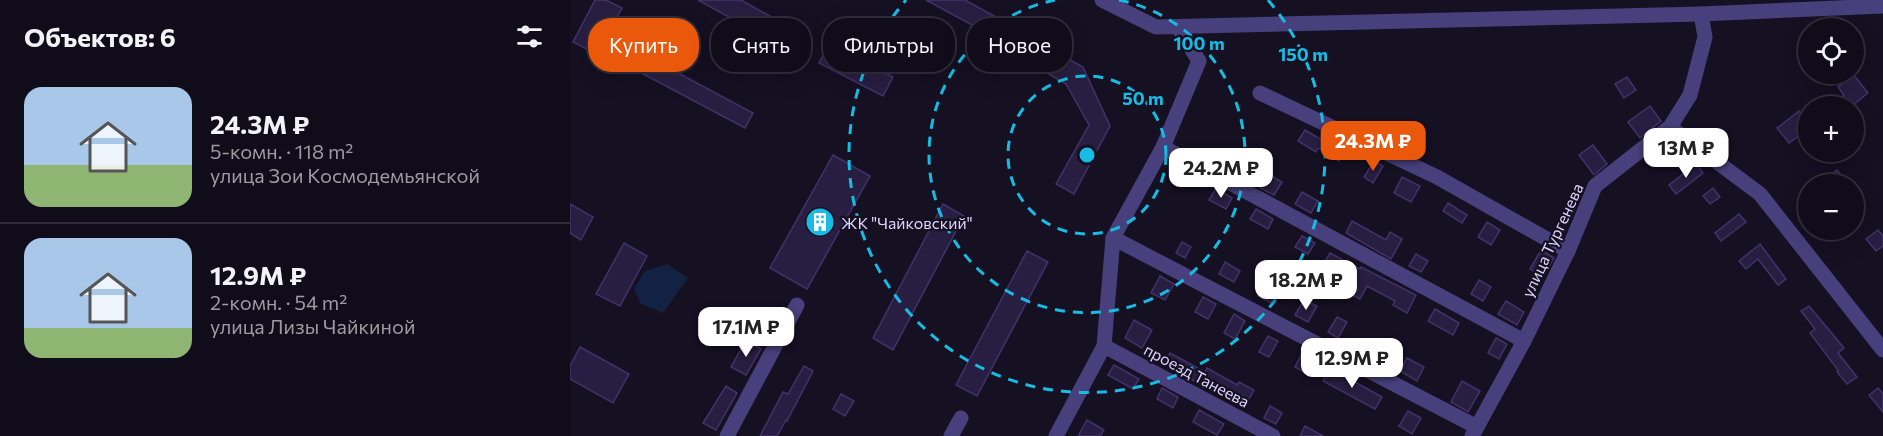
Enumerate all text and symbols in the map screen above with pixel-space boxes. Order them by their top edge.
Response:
chip: Купить [588,18,699,72]
chip: Снять [711,18,811,72]
chip: Фильтры [823,18,955,72]
chip: Новое [967,18,1072,72]
map controls [1798,18,1864,240]
button: locate [1798,18,1864,84]
icon: filters [513,20,546,53]
text: Объектов: 6 [24,21,176,52]
text: 100 m [1173,32,1225,54]
text: 150 m [1278,43,1328,65]
text: 50 m [1122,87,1164,109]
button: + [1798,96,1864,162]
text: 24.3M ₽ [210,108,309,139]
icon: home [72,111,144,183]
pin: 24.3M ₽ [1318,121,1428,172]
text: 24.3M ₽ [1335,128,1411,152]
pin: 13M ₽ [1644,128,1728,179]
text: 13M ₽ [1658,135,1714,159]
text: 5-комн. · 118 m² [210,139,353,163]
centre of rings [1077,145,1097,165]
pin: 24.2M ₽ [1166,148,1276,199]
text: 24.2M ₽ [1183,155,1259,179]
text: улица Зои Космодемьянской [210,163,480,187]
button: − [1798,174,1864,240]
street label: улица Тургенева [1517,180,1587,300]
building icon: ЖК "Чайковский" [804,206,836,238]
place label: ЖК "Чайковский" [841,213,973,232]
text: 12.9M ₽ [210,259,306,290]
pin: 18.2M ₽ [1251,260,1361,311]
icon: home [72,262,144,334]
text: 18.2M ₽ [1269,267,1343,291]
text: 2-комн. · 54 m² [210,290,347,314]
pin: 17.1M ₽ [691,307,801,358]
text: улица Лизы Чайкиной [210,314,415,338]
text: 17.1M ₽ [712,314,780,338]
pin: 12.9M ₽ [1297,338,1407,389]
street label: проезд Танеева [1141,339,1253,411]
text: 12.9M ₽ [1315,345,1389,369]

